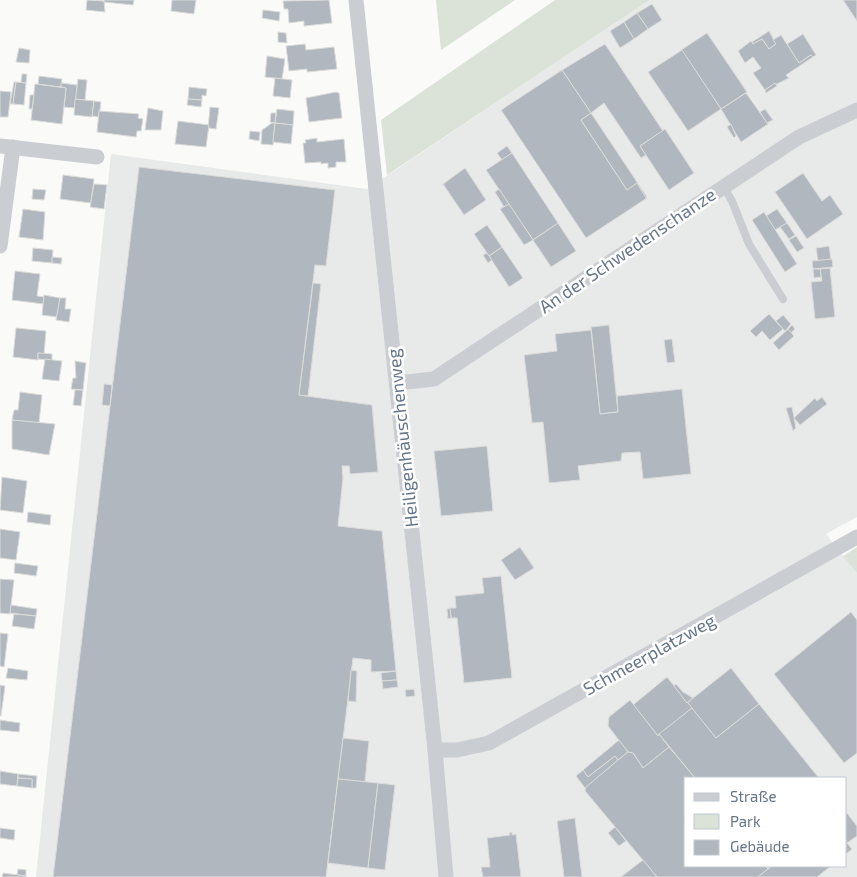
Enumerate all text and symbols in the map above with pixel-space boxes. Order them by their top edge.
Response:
street label: An der Schwedenschanze [534,183,720,317]
street label: Heiligenhäuschenweg [382,347,422,529]
street label: Schmeerplatzweg [579,609,719,699]
legend [684,777,847,867]
text: Straße [730,787,776,805]
text: Park [730,812,761,830]
text: Gebäude [730,837,789,855]

